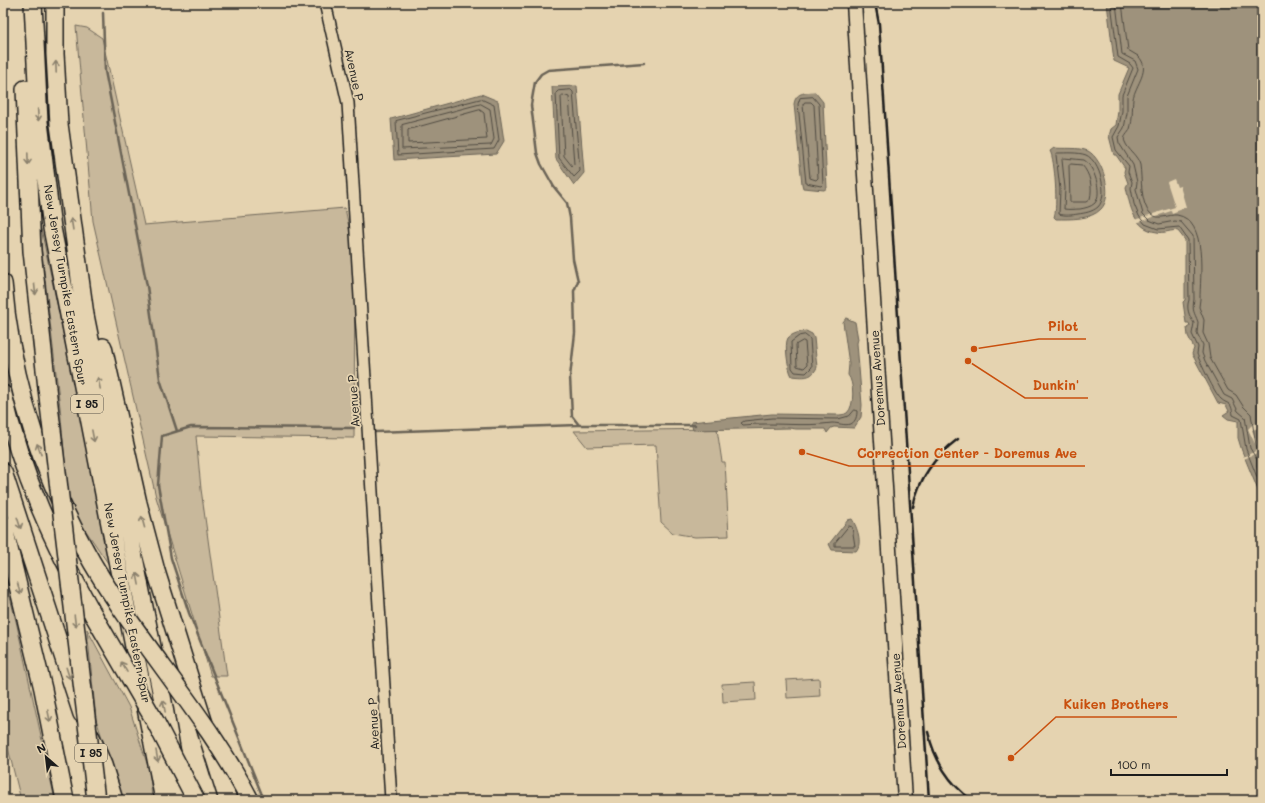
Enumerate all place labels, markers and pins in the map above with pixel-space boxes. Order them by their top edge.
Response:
callout: Pilot [1039,314,1086,339]
callout: Dunkin' [1025,373,1088,398]
callout: Correction Center - Doremus Ave [849,441,1085,466]
callout: Kuiken Brothers [1056,692,1177,717]

